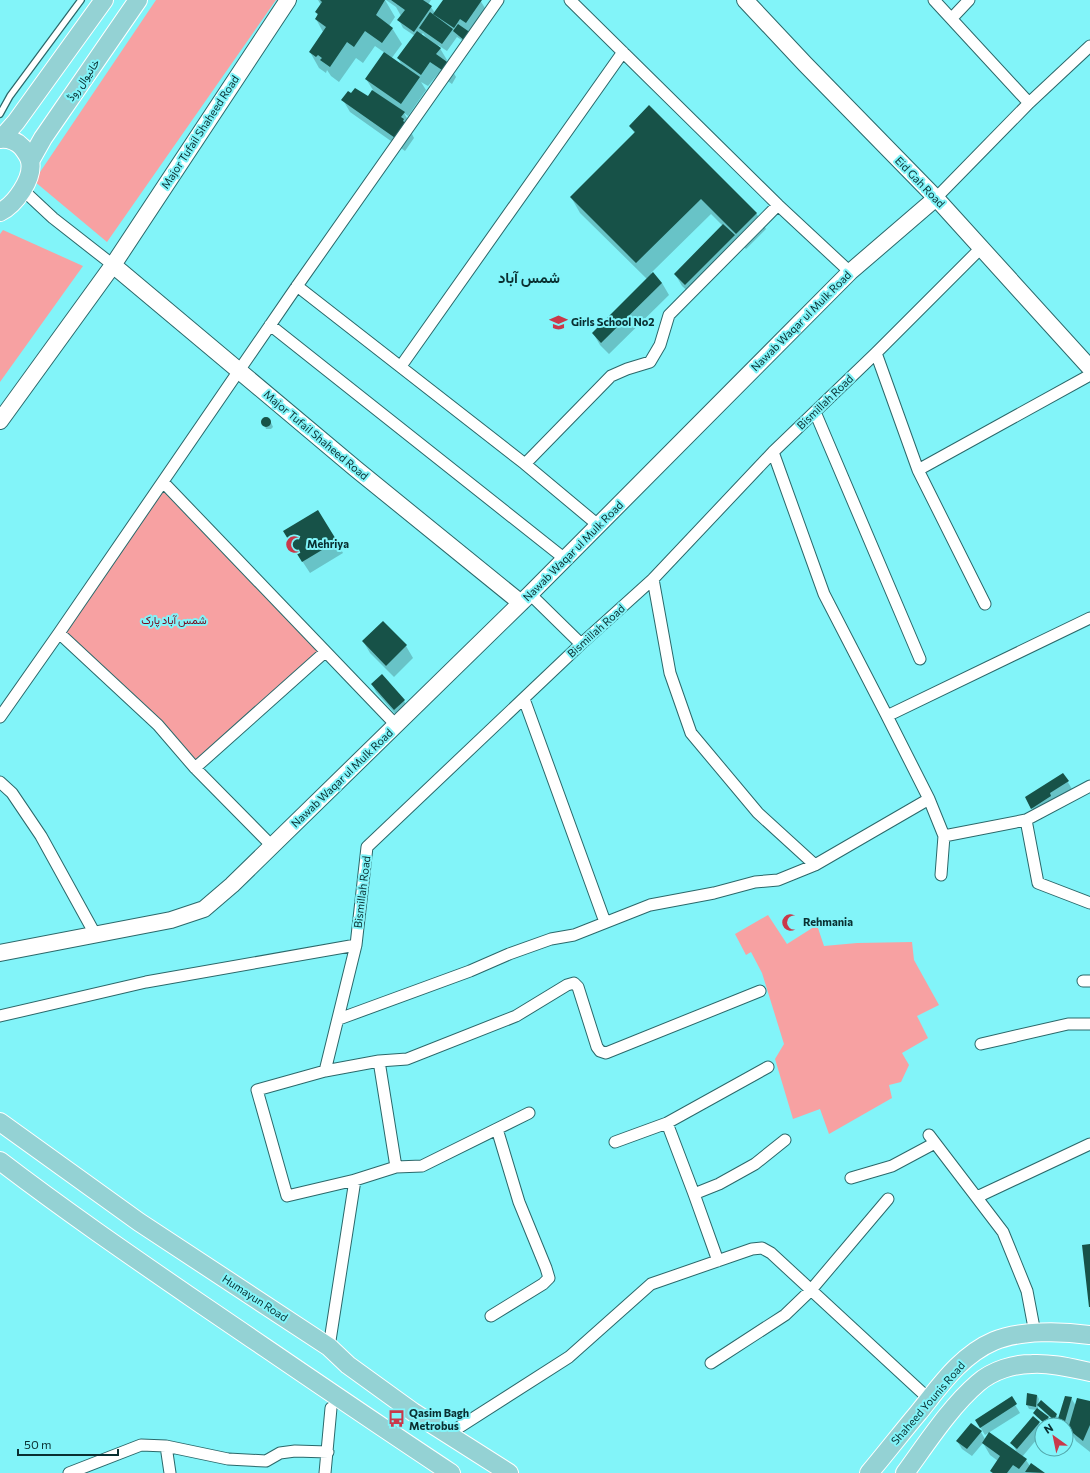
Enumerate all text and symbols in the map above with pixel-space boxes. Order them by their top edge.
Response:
street label: خانیوال روڈ [63,56,103,104]
street label: Major Tufail Shaheed Road [158,73,241,191]
street label: Eid Gah Road [893,153,948,210]
district label: شمس آباد [498,268,560,287]
street label: Nawab Waqar ul Mulk Road [748,268,853,373]
school or university icon: Girls School No2 [548,312,568,332]
place label: Girls School No2 [571,315,654,328]
street label: Bismillah Road [794,372,855,432]
street label: Major Tufail Shaheed Road [261,387,371,482]
street label: Nawab Waqar ul Mulk Road [520,498,625,603]
mosque icon: Mehriya [284,534,304,554]
place label: Mehriya [307,537,349,550]
street label: Bismillah Road [564,601,627,660]
park label: شمس آباد پارک [141,613,207,628]
street label: Nawab Waqar ul Mulk Road [288,726,395,830]
street label: Bismillah Road [351,855,372,929]
mosque icon: Rehmania [780,912,800,932]
place label: Rehmania [803,915,853,928]
street label: Humayun Road [220,1272,290,1324]
street label: Shaheed Younis Road [888,1359,967,1447]
place label: Qasim Bagh Metrobus [409,1406,469,1432]
bus stop icon: Qasim Bagh Metrobus [386,1409,406,1429]
north arrow [1034,1417,1074,1457]
text: N [1041,1420,1055,1436]
scale bar [18,1431,118,1457]
text: 50 m [24,1437,52,1451]

